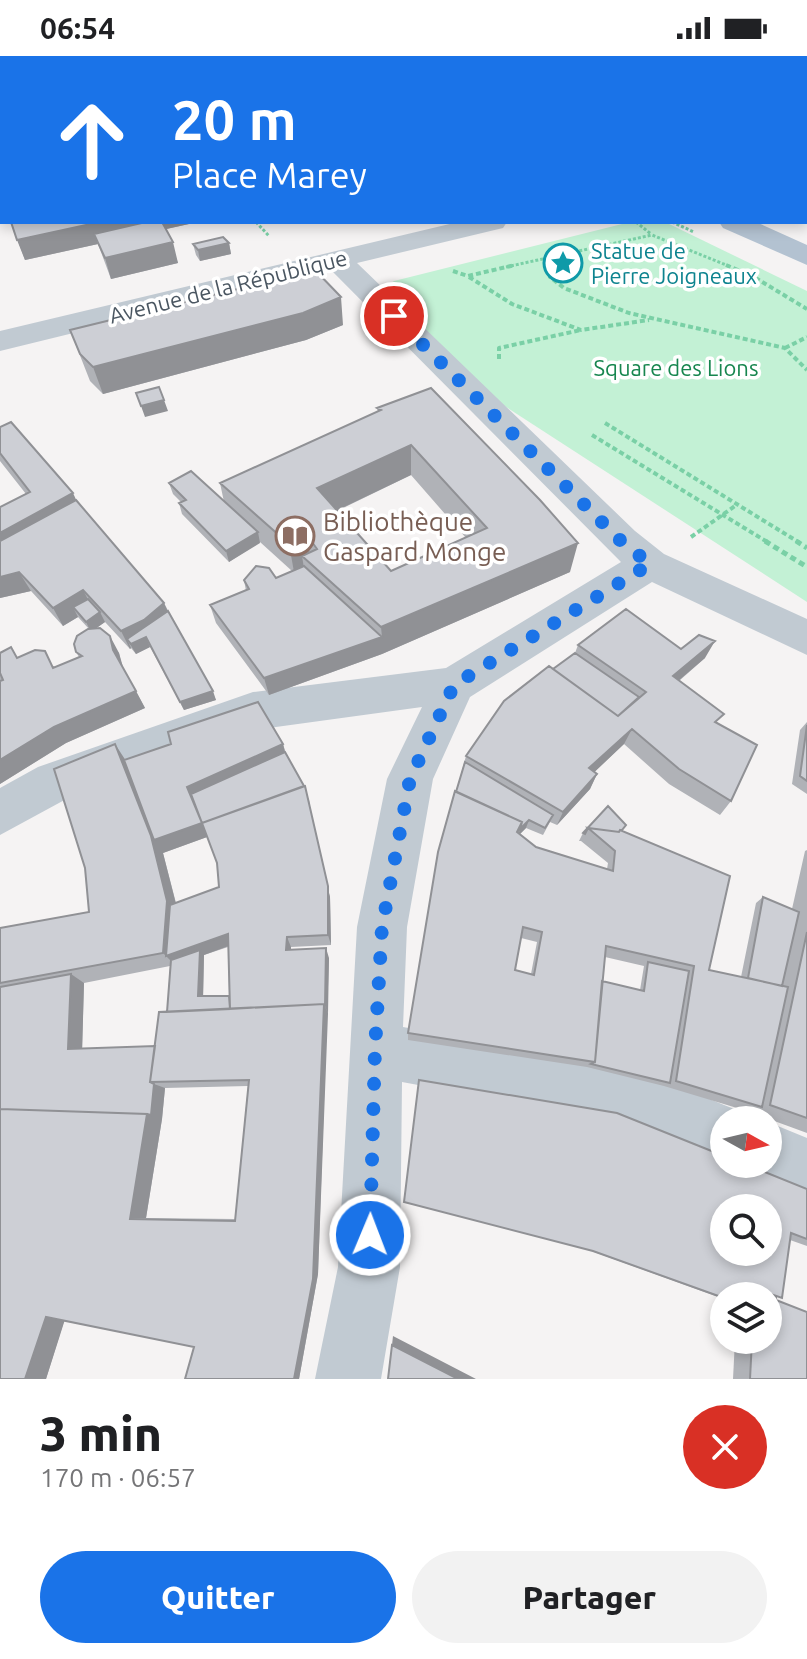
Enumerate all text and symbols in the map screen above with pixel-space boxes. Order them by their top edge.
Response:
text: 06:54 [40,11,115,45]
icon: ahead [40,88,144,192]
text: 20 m [172,88,297,151]
text: Place Marey [172,154,367,195]
place label: Statue de Pierre Joigneaux [591,238,757,288]
place icon: Statue de Pierre Joigneaux [542,242,584,284]
street label: Avenue de la République [107,244,349,328]
pin [360,282,428,350]
icon: arrive [372,294,416,338]
park label: Square des Lions [594,355,758,380]
place label: Bibliothèque Gaspard Monge [323,507,506,566]
library icon: Bibliothèque Gaspard Monge [274,515,316,557]
north arrow [710,1106,782,1178]
map controls [710,1106,782,1354]
position arrow [328,1193,412,1277]
button: search [710,1194,782,1266]
button: layers [710,1282,782,1354]
button: close [683,1405,767,1489]
text: 3 min [40,1406,162,1460]
text: 170 m · 06:57 [40,1463,196,1492]
button: Quitter [40,1551,396,1643]
button: Partager [412,1551,767,1643]

